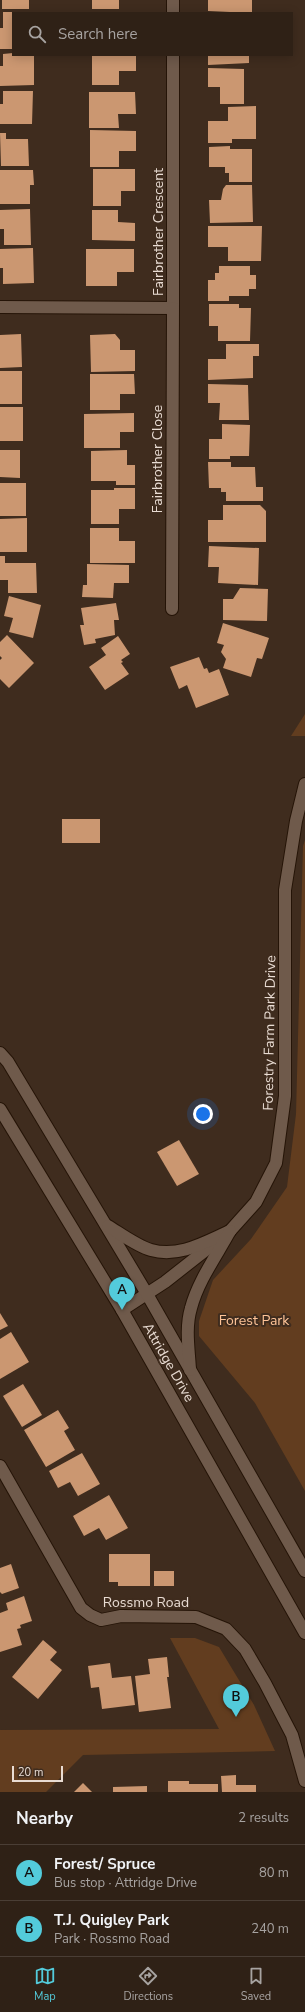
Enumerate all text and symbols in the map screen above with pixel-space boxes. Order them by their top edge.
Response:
search box [12,12,293,56]
icon: search [26,23,48,45]
text: Search here [58,24,138,44]
street label: Fairbrother Crescent [149,168,168,296]
street label: Fairbrother Close [148,405,167,513]
street label: Forestry Farm Park Drive [259,955,280,1111]
your location [193,1104,213,1124]
pin: A [109,1277,135,1310]
park label: Forest Park [219,1311,290,1330]
street label: Attridge Drive [138,1319,199,1405]
street label: Rossmo Road [103,1593,189,1612]
pin: B [223,1684,249,1717]
scale bar [12,1764,63,1783]
text: 20 m [18,1765,43,1780]
text: Nearby [16,1807,73,1830]
text: 2 results [238,1809,289,1827]
text: Forest/ Spruce [54,1854,155,1874]
text: A [24,1864,34,1882]
text: 80 m [259,1864,289,1882]
text: Bus stop · Attridge Drive [54,1874,197,1892]
text: T.J. Quigley Park [54,1910,169,1930]
text: B [25,1920,33,1938]
text: 240 m [251,1920,289,1938]
text: Park · Rossmo Road [54,1930,170,1948]
tab: Map [34,1965,56,2004]
tab: Directions [124,1965,173,2004]
tab: Saved [241,1965,271,2004]

